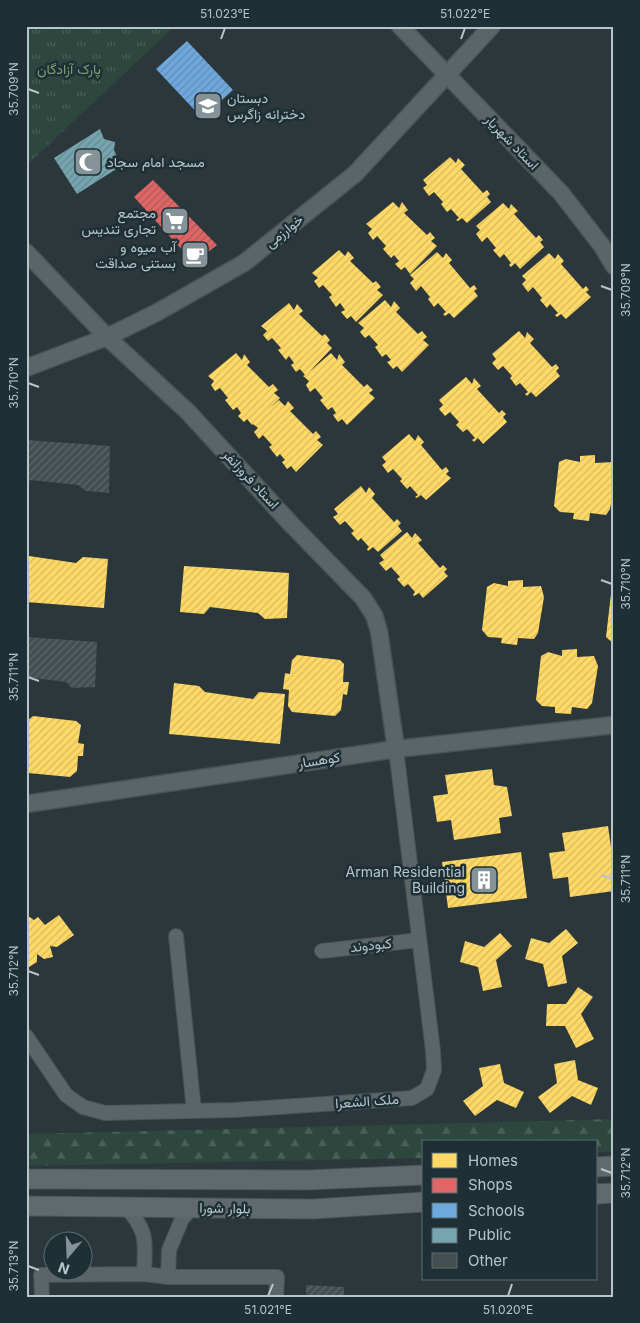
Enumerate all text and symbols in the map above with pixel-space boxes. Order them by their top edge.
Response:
text: 51.023°E [200,6,250,21]
text: 51.022°E [440,6,490,21]
park label: پارک آزادگان [37,60,101,79]
text: 35.709°N [6,62,21,116]
place label: دبستان دخترانه زاگرس [227,89,305,123]
school or university icon: دبستان دخترانه زاگرس [193,91,223,121]
street label: استاد شهریار [480,110,543,173]
mosque icon: مسجد امام سجاد [73,147,103,177]
place label: مسجد امام سجاد [107,153,205,171]
place label: مجتمع تجاری تندیس [81,204,156,238]
supermarket icon: مجتمع تجاری تندیس [160,206,190,236]
street label: خوارزمی [261,210,307,252]
place label: آب میوه و بستنی صداقت [95,238,178,272]
cafe icon: آب میوه و بستنی صداقت [180,240,210,270]
text: 35.709°N [618,263,633,317]
text: 35.710°N [6,357,21,409]
street label: استاد فروزانفر [218,445,283,513]
text: 35.710°N [618,558,633,610]
text: 35.711°N [6,653,21,701]
street label: کوهسار [296,748,341,772]
text: 35.711°N [618,855,633,903]
place label: Arman Residential Building [346,863,465,896]
building icon: Arman Residential Building [469,865,499,895]
street label: کبودوند [349,934,393,956]
text: 35.712°N [6,945,21,997]
street label: ملک الشعرا [335,1090,399,1112]
legend [422,1140,598,1280]
text: 35.712°N [618,1147,633,1199]
text: Homes [468,1151,518,1170]
text: Shops [468,1175,513,1194]
street label: بلوار شورا [199,1199,251,1217]
text: Schools [468,1201,525,1220]
text: Public [468,1225,511,1244]
north arrow [42,1230,92,1280]
text: 35.713°N [6,1240,21,1292]
text: Other [468,1251,508,1270]
text: N [56,1259,71,1279]
text: 51.021°E [244,1302,292,1317]
text: 51.020°E [483,1302,533,1317]

